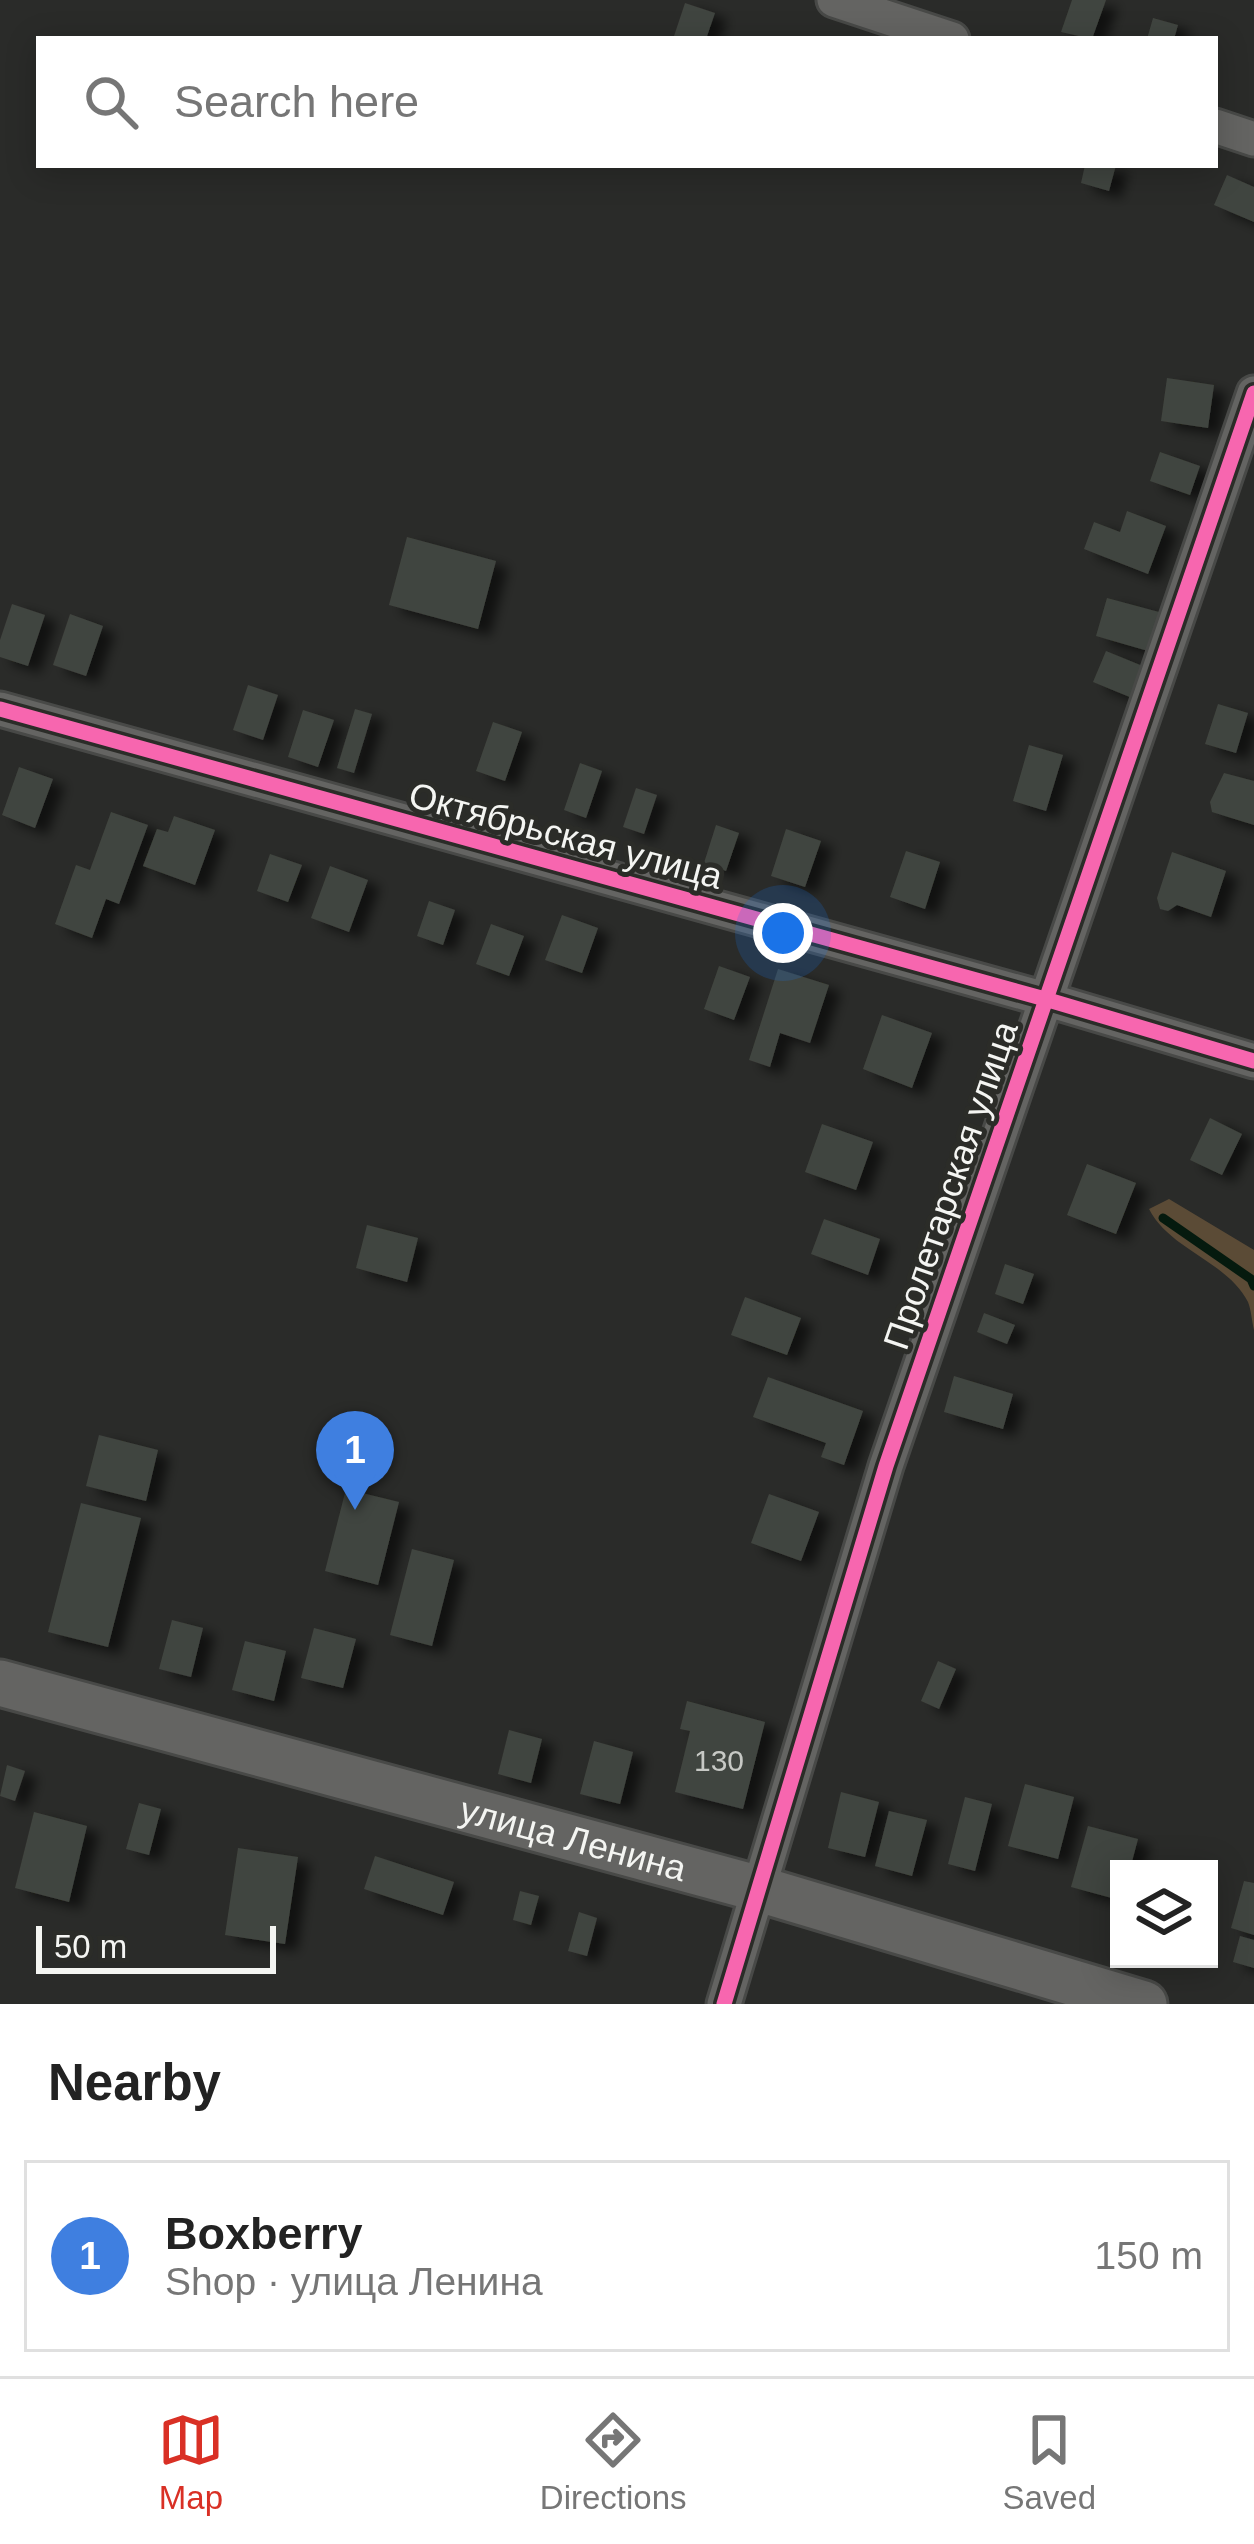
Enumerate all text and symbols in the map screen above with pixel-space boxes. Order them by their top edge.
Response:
search box [36,36,1218,168]
icon: search [78,69,144,135]
text: Search here [174,76,419,127]
street label: Октябрьская улица [405,774,728,897]
your location [753,903,813,963]
street label: Пролетарская улица [875,1015,1026,1355]
pin: 1 [316,1411,394,1510]
house number: 130 [694,1744,744,1777]
street label: улица Ленина [456,1789,692,1889]
map controls [1110,1860,1218,1968]
button: layers [1110,1860,1218,1968]
scale bar [36,1920,276,1973]
text: 50 m [54,1928,127,1965]
text: Nearby [48,2054,221,2111]
text: Boxberry [165,2208,363,2259]
text: 1 [79,2234,101,2277]
text: 150 m [1095,2234,1203,2277]
text: Shop · улица Ленина [165,2260,543,2303]
tab: Map [158,2407,224,2517]
tab: Directions [540,2407,687,2517]
tab: Saved [1002,2407,1096,2517]

